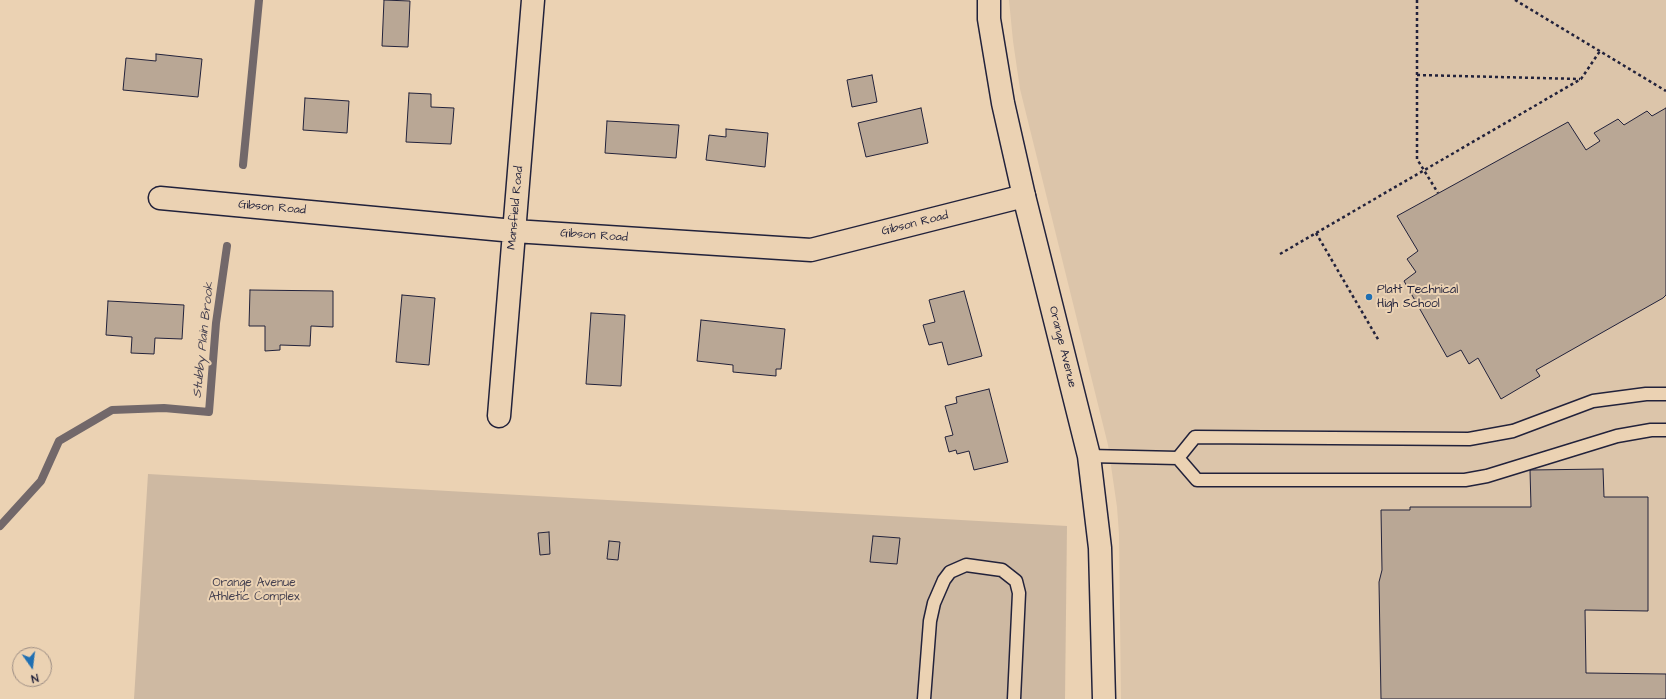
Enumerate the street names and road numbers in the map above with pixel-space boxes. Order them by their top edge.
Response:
street label: Mansfield Road [505,166,527,250]
street label: Gibson Road [237,198,307,218]
street label: Gibson Road [880,209,950,239]
street label: Gibson Road [560,226,628,246]
street label: Orange Avenue [1045,305,1079,389]

